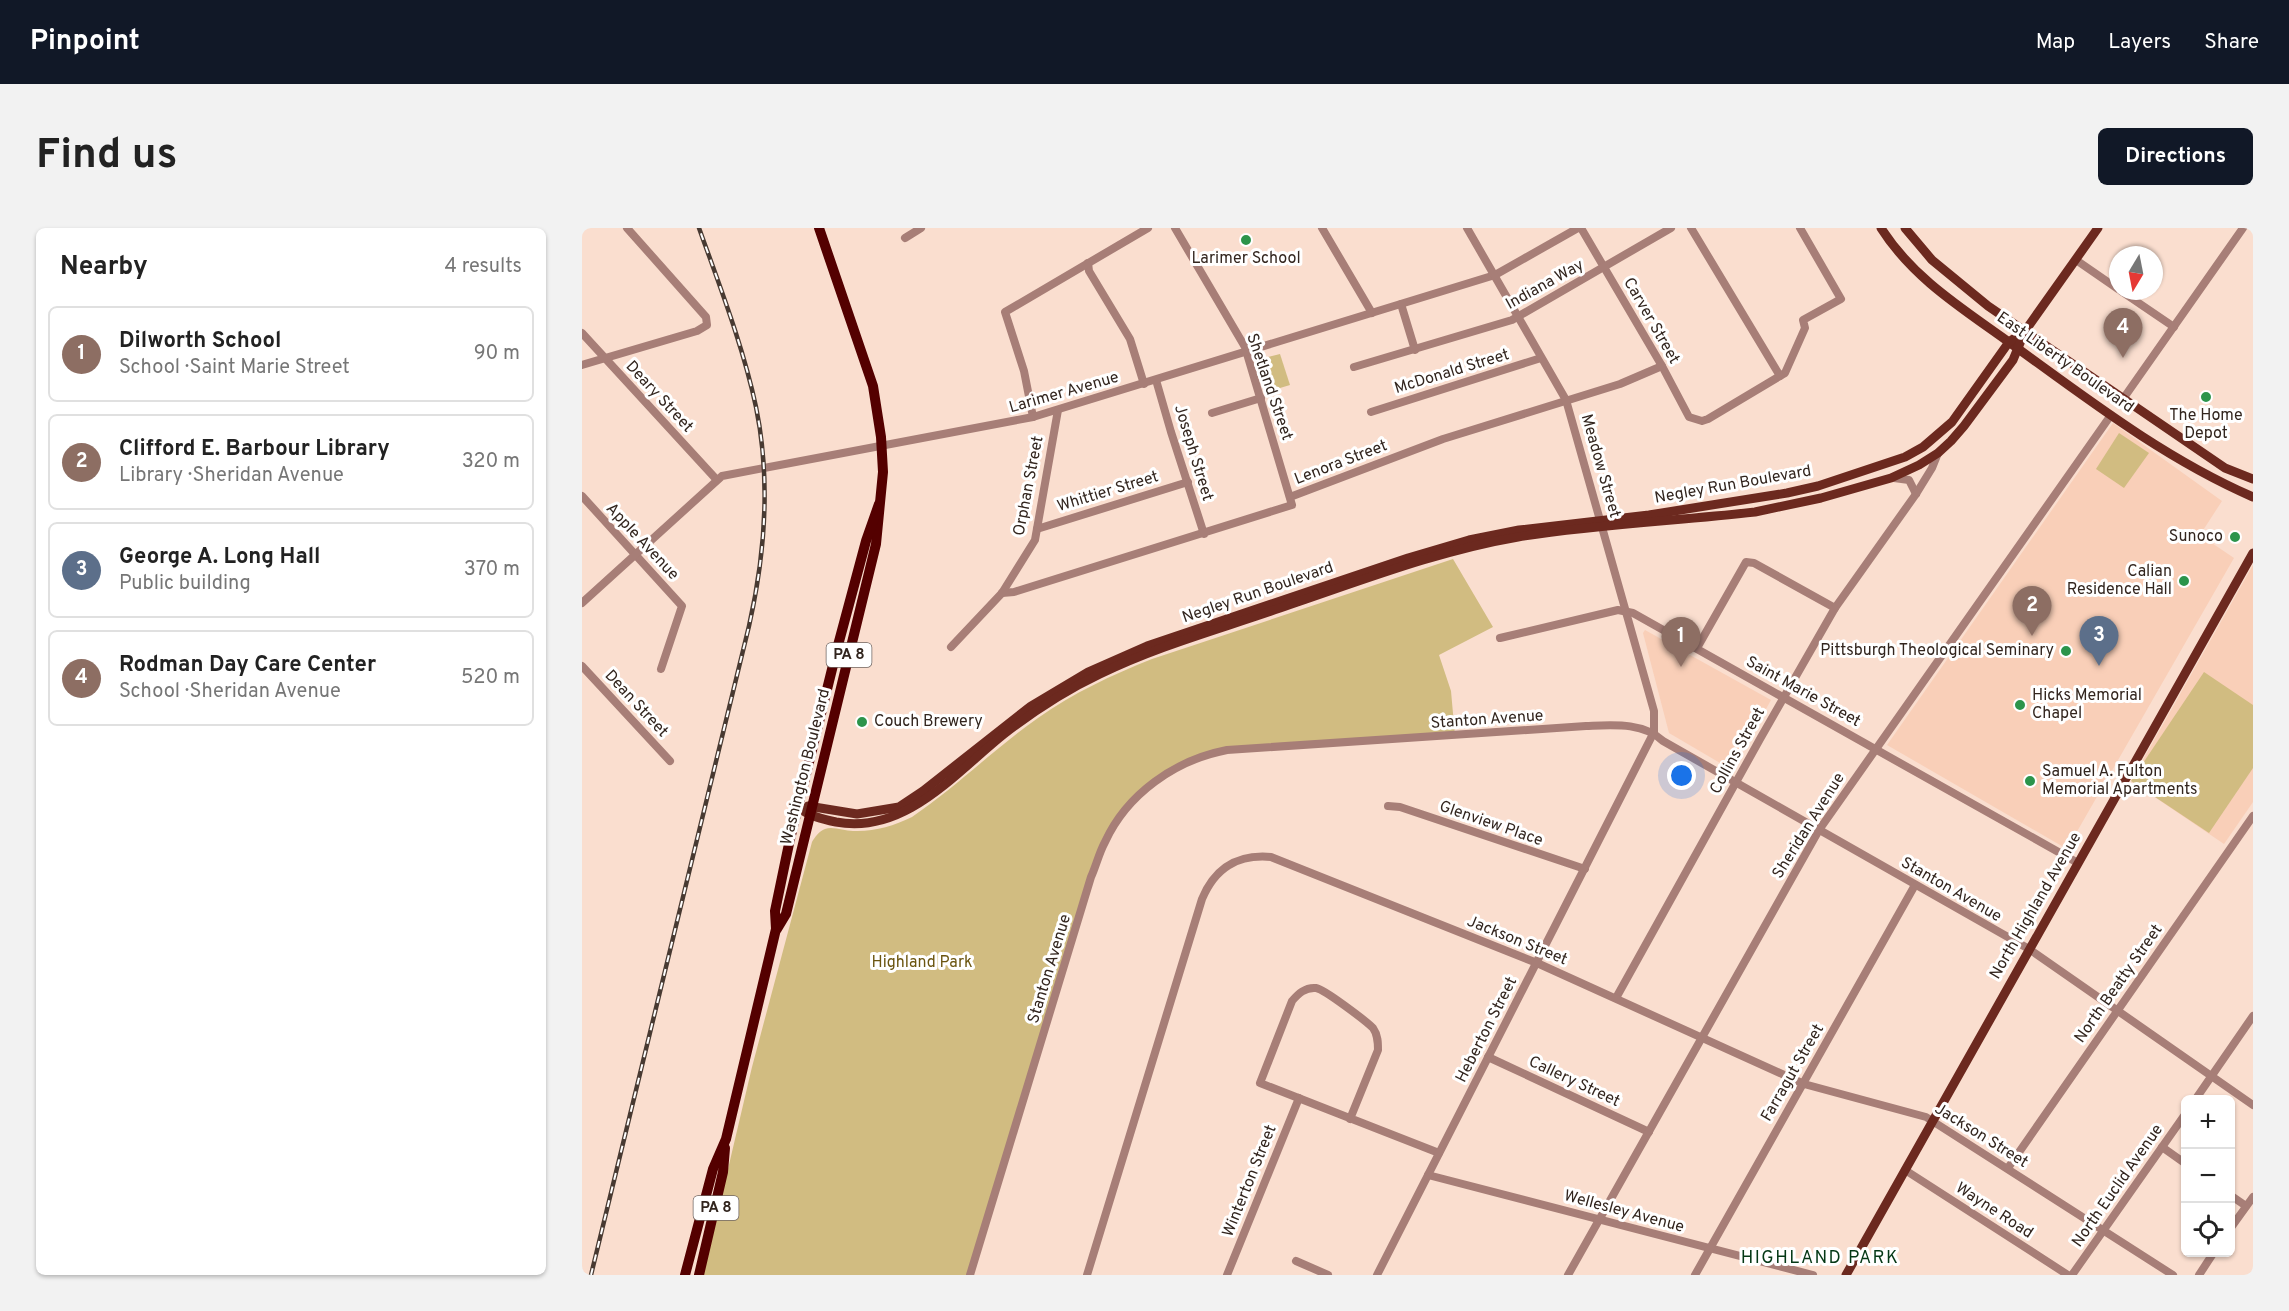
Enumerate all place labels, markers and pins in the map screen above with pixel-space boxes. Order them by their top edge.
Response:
marker: Larimer School [1239,233,1253,247]
place label: Larimer School [1191,249,1301,269]
pin: 4 [2104,308,2142,358]
marker: The Home Depot [2199,390,2213,404]
place label: The Home Depot [2169,406,2243,444]
place label: Sunoco [2169,527,2223,547]
marker: Sunoco [2228,530,2242,544]
place label: Calian Residence Hall [2067,562,2172,600]
marker: Calian Residence Hall [2177,574,2191,588]
pin: 2 [2012,586,2052,636]
pin: 3 [2080,616,2119,666]
pin: 1 [1662,618,1700,667]
place label: Pittsburgh Theological Seminary [1820,641,2054,661]
marker: Pittsburgh Theological Seminary [2059,644,2073,658]
place label: Hicks Memorial Chapel [2032,686,2142,724]
marker: Hicks Memorial Chapel [2013,698,2027,712]
place label: Couch Brewery [874,712,983,732]
marker: Couch Brewery [855,715,869,729]
place label: Samuel A. Fulton Memorial Apartments [2042,762,2198,800]
marker: Samuel A. Fulton Memorial Apartments [2023,774,2037,788]

